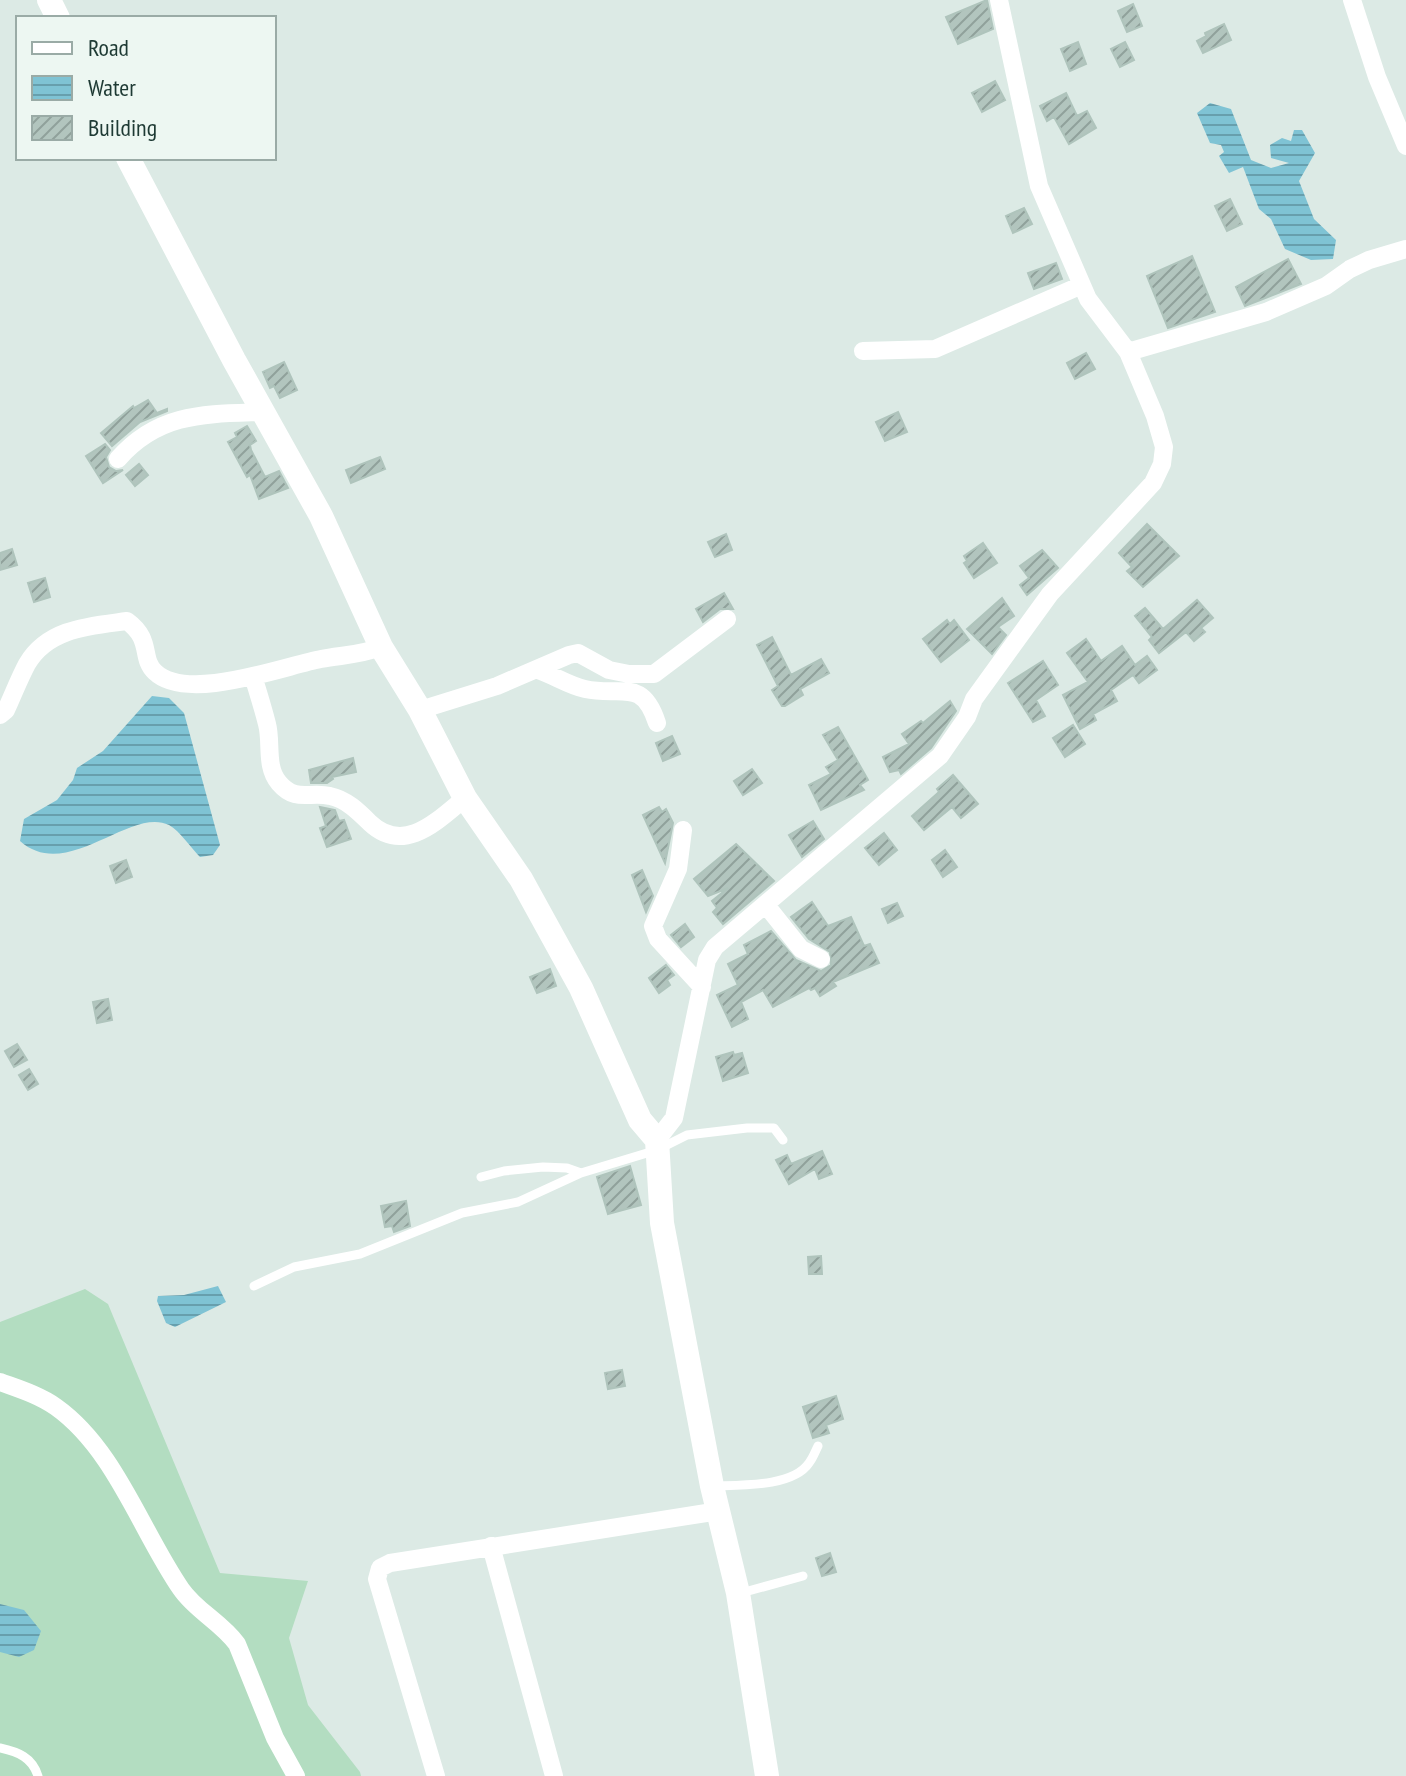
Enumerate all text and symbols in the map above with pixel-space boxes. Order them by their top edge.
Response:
legend [16,16,276,160]
text: Road [88,32,129,63]
text: Water [88,72,136,103]
text: Building [88,112,157,143]

